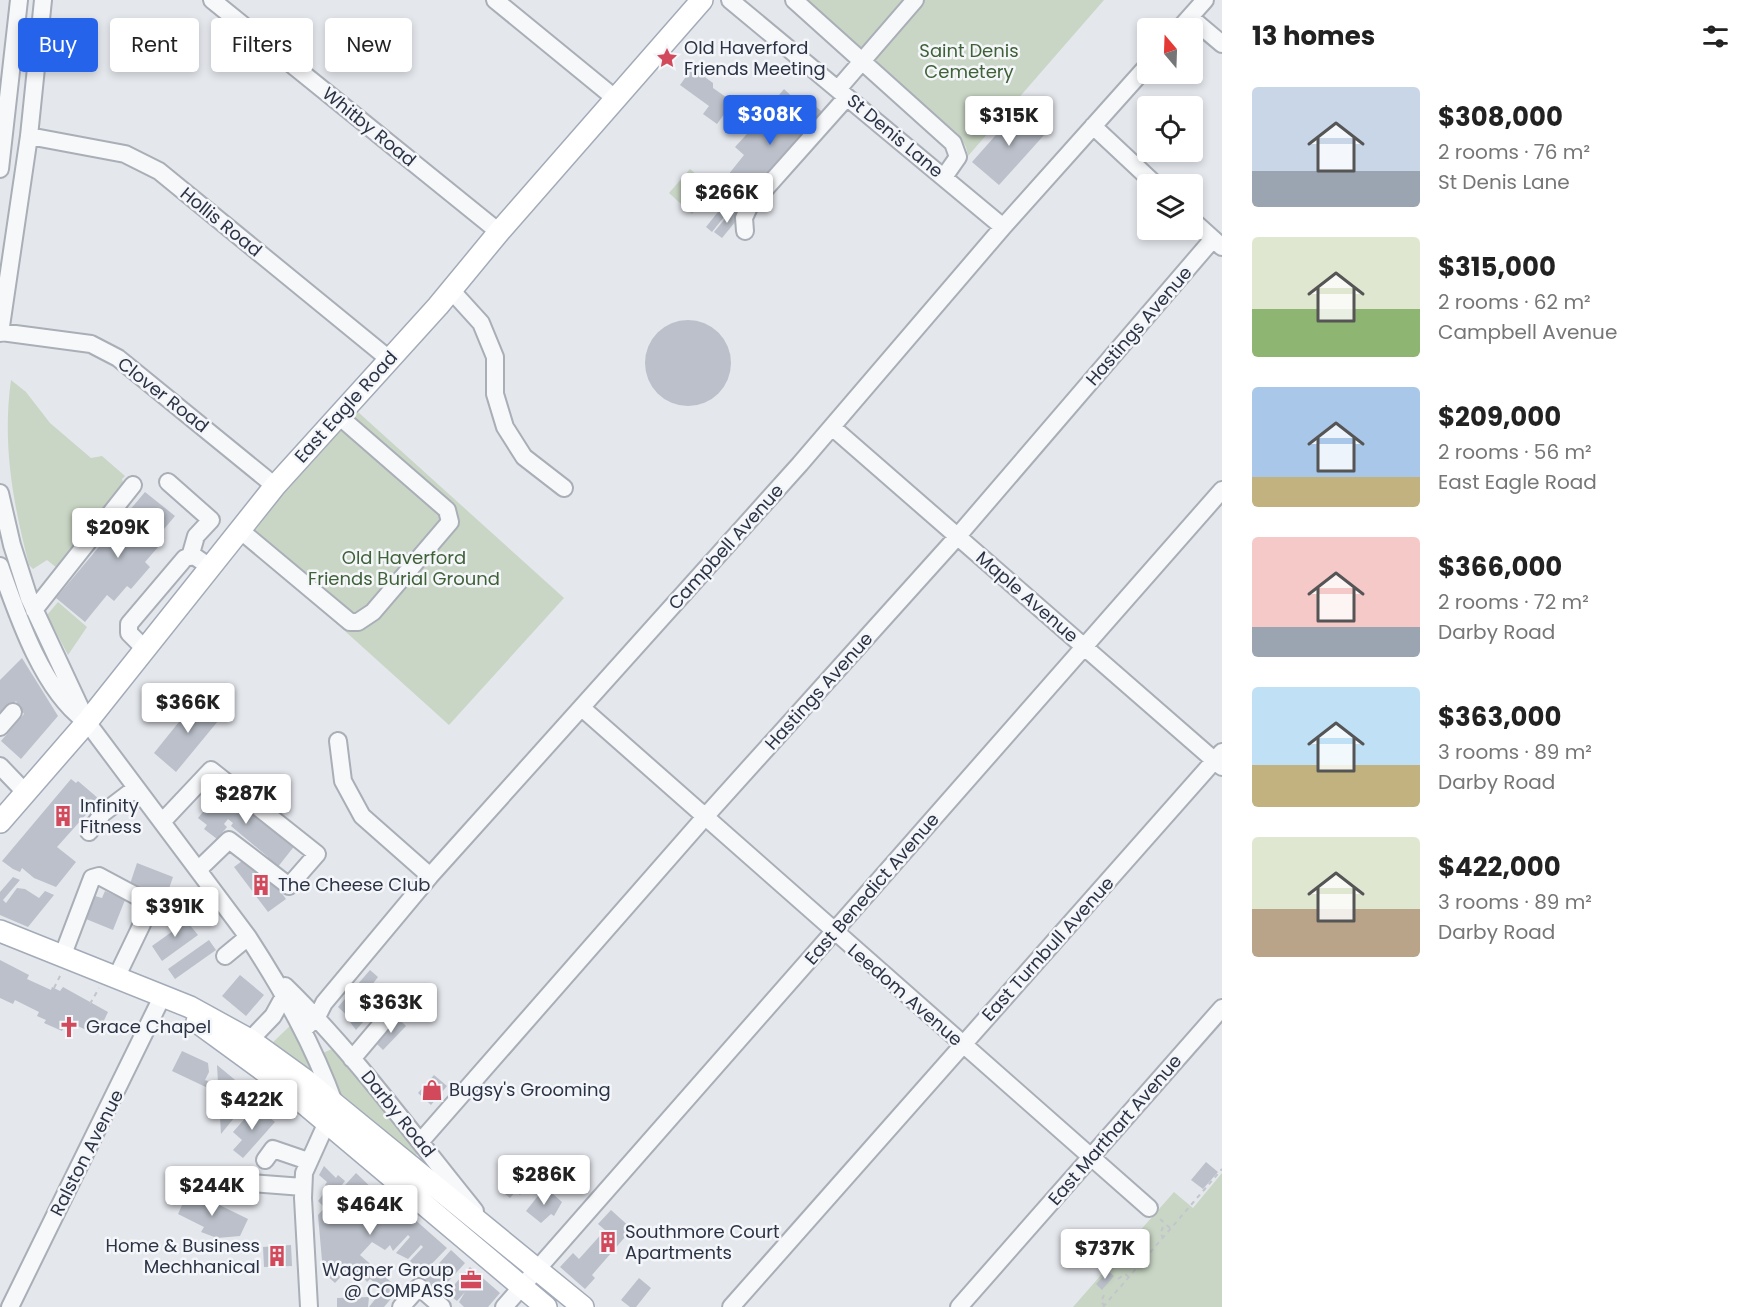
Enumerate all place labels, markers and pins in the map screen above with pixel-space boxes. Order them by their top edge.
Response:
place label: Old Haverford Friends Meeting [684,35,826,81]
place icon: Old Haverford Friends Meeting [655,46,679,70]
pin: $308K [728,95,812,146]
pin: $315K [967,96,1051,147]
pin: $266K [685,173,769,224]
pin: $209K [76,508,160,559]
pin: $366K [146,683,230,734]
pin: $287K [204,774,288,825]
place label: Infinity Fitness [80,793,142,839]
building icon: Infinity Fitness [51,804,75,828]
place label: The Cheese Club [278,872,430,897]
building icon: The Cheese Club [249,873,273,897]
pin: $391K [133,887,217,938]
pin: $363K [349,983,433,1034]
place label: Grace Chapel [86,1014,211,1039]
church icon: Grace Chapel [57,1015,81,1039]
place label: Bugsy's Grooming [449,1077,611,1102]
shop icon: Bugsy's Grooming [420,1078,444,1102]
pin: $422K [210,1080,294,1131]
pin: $286K [502,1155,586,1206]
pin: $244K [170,1166,254,1217]
pin: $464K [328,1185,412,1236]
place label: Southmore Court Apartments [625,1219,780,1265]
pin: $737K [1063,1229,1147,1280]
building icon: Southmore Court Apartments [596,1230,620,1254]
place label: Home & Business Mechhanical [106,1233,260,1279]
building icon: Home & Business Mechhanical [265,1244,289,1268]
place label: Wagner Group @ COMPASS [322,1257,454,1303]
office icon: Wagner Group @ COMPASS [459,1268,483,1292]

